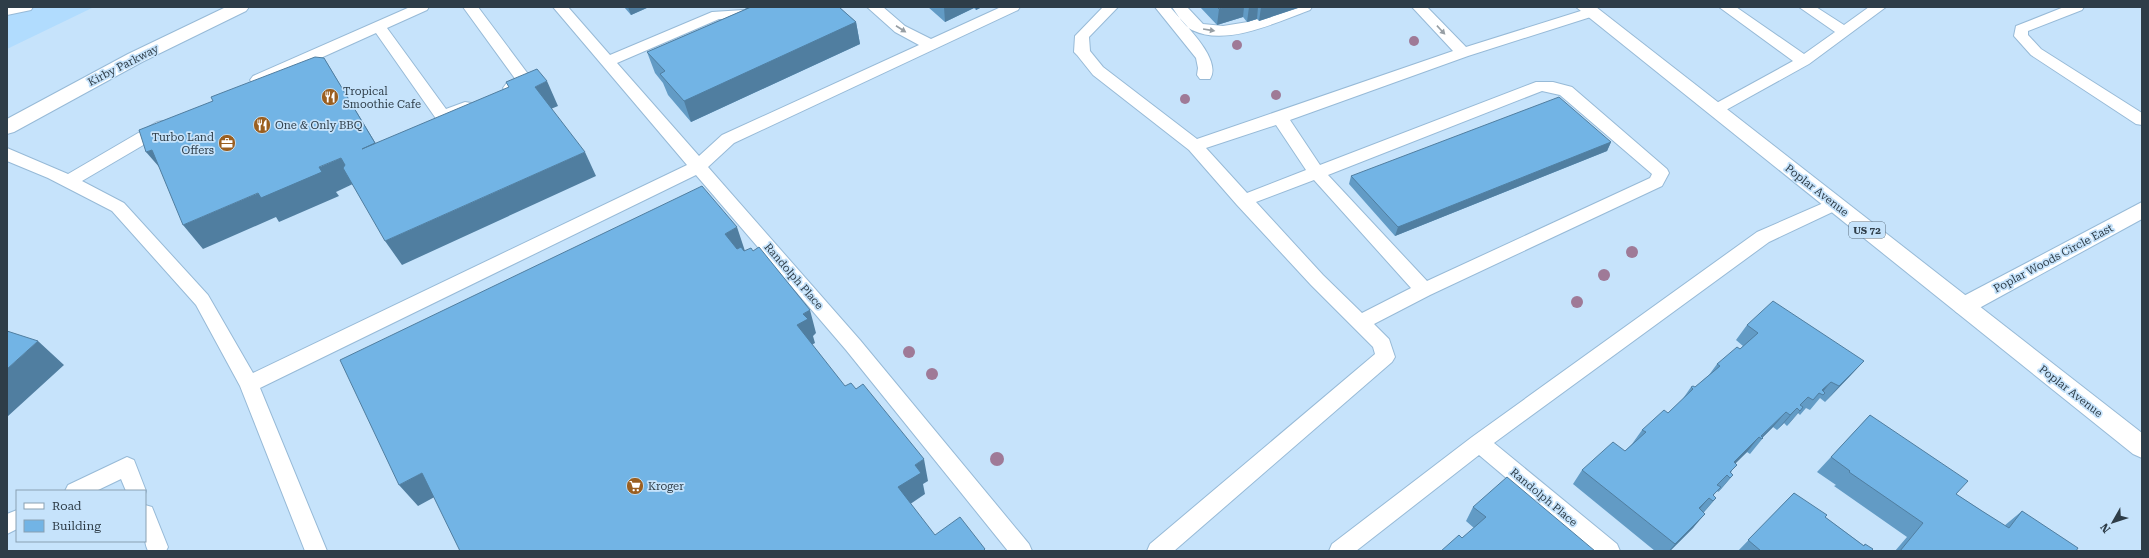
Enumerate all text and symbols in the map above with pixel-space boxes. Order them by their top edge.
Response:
one-way arrow [895,25,907,32]
one-way arrow [1436,25,1446,35]
one-way arrow [1203,27,1215,33]
street label: Kirby Parkway [86,42,161,89]
place label: Tropical Smoothie Cafe [343,85,421,111]
restaurant icon: Tropical Smoothie Cafe [320,87,340,107]
restaurant icon: One & Only BBQ [252,115,272,135]
place label: One & Only BBQ [275,119,363,132]
place label: Turbo Land Offers [152,131,214,157]
office icon: Turbo Land Offers [217,133,237,153]
street label: Poplar Avenue [1782,162,1851,219]
street label: Poplar Woods Circle East [1991,221,2115,295]
road number: US 72 [1849,222,1885,238]
street label: Randolph Place [761,241,826,312]
street label: Poplar Avenue [2036,363,2105,420]
street label: Randolph Place [1508,466,1580,529]
supermarket icon: Kroger [625,476,645,496]
place label: Kroger [648,480,684,493]
legend [16,490,146,542]
text: Road [52,499,82,513]
north arrow [2093,502,2133,542]
text: Building [52,519,101,533]
text: N [2098,520,2113,535]

